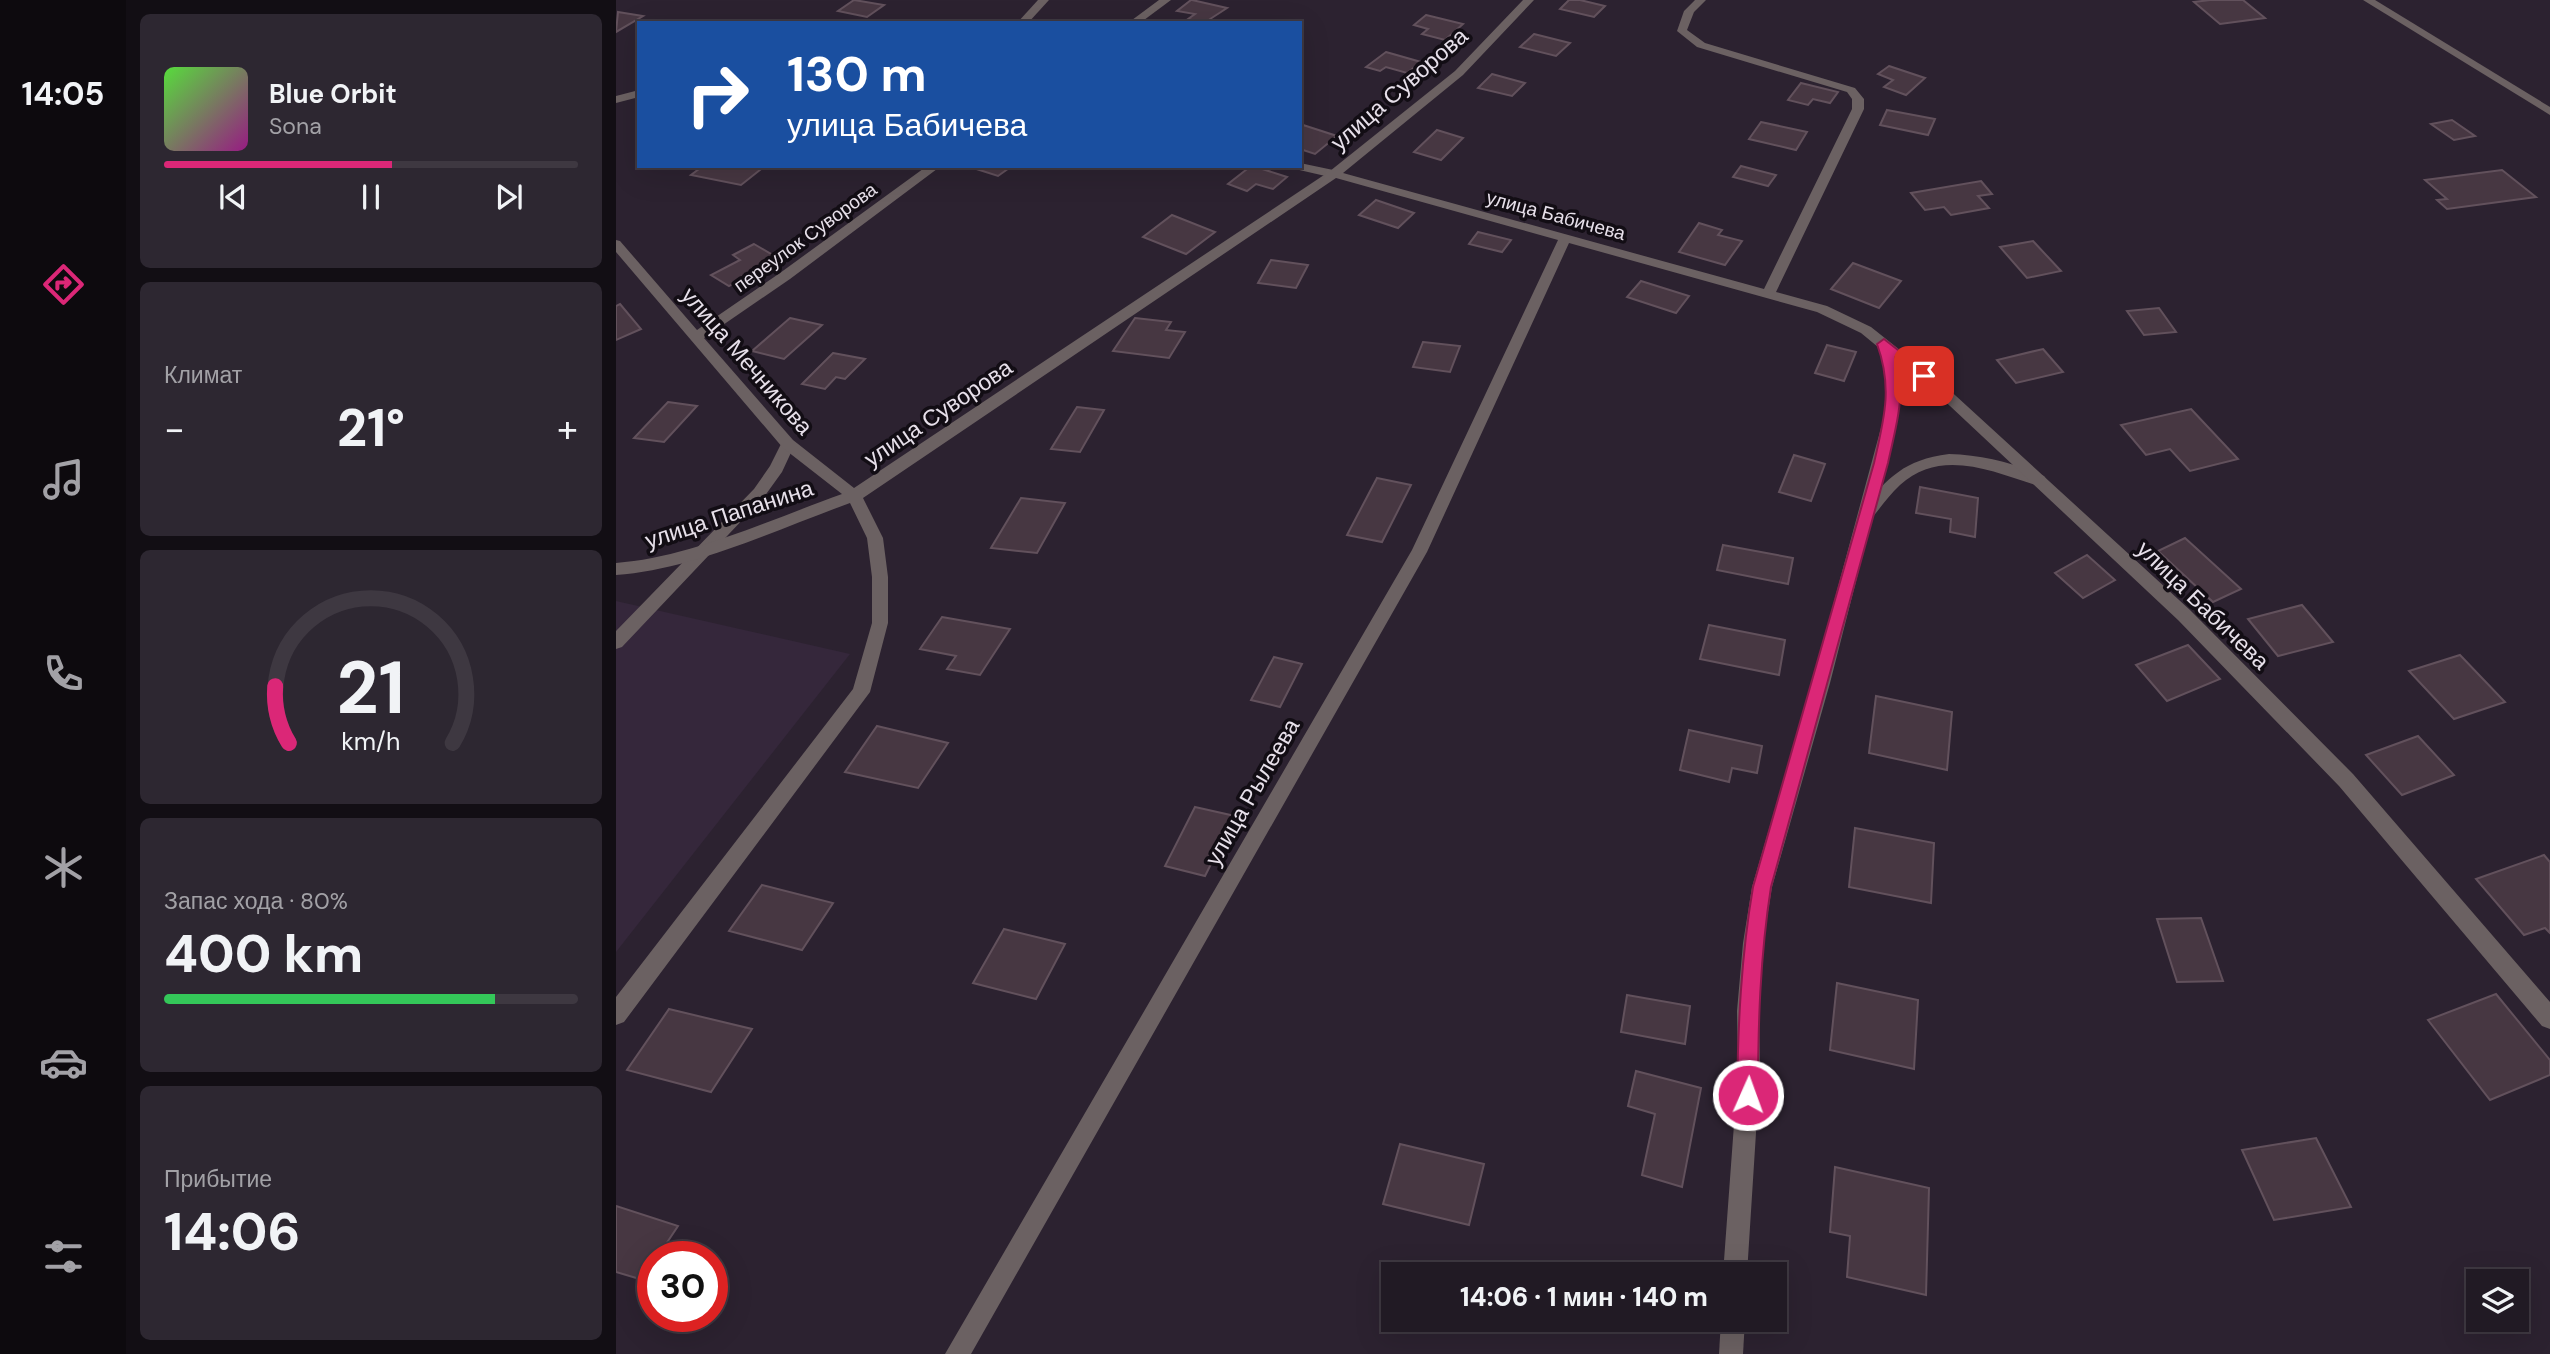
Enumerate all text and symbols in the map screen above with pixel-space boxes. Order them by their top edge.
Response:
street label: улица Суворова [1324,21,1474,157]
text: 130 m [787,42,927,106]
icon: right [672,49,763,140]
text: 14:05 [21,73,105,115]
text: Blue Orbit [269,77,397,111]
text: улица Бабичева [787,104,1027,146]
text: Sona [269,111,322,141]
street label: переулок Суворова [729,177,882,298]
icon: previous [214,178,252,216]
icon: pause [352,178,390,216]
icon: next [490,178,528,216]
street label: улица Бабичева [1484,185,1628,246]
icon: directions [39,260,88,309]
street label: улица Мечникова [675,281,820,441]
pin [1894,346,1954,406]
street label: улица Суворова [858,352,1018,474]
icon: arrive [1905,357,1943,395]
text: Климат [164,360,242,390]
text: 21° [337,394,405,462]
text: − [164,404,185,454]
text: + [557,404,578,454]
icon: music [39,455,88,504]
street label: улица Папанина [641,473,817,555]
street label: улица Бабичева [2130,534,2276,676]
text: 21 [337,641,405,736]
icon: phone [39,649,88,698]
street label: улица Рылеева [1198,713,1306,871]
text: km/h [341,725,401,758]
icon: climate [39,843,88,892]
text: Запас хода · 80% [164,886,348,916]
text: 400 km [164,920,363,988]
icon: car [39,1038,88,1087]
position arrow [1711,1058,1785,1132]
text: Прибытие [164,1164,272,1194]
text: 14:06 [164,1198,301,1266]
icon: filters [39,1232,88,1281]
speed limit sign: 30 [637,1241,728,1332]
map controls [2466,1269,2529,1332]
button: layers [2466,1269,2529,1332]
text: 14:06 · 1 мин · 140 m [1460,1280,1708,1314]

